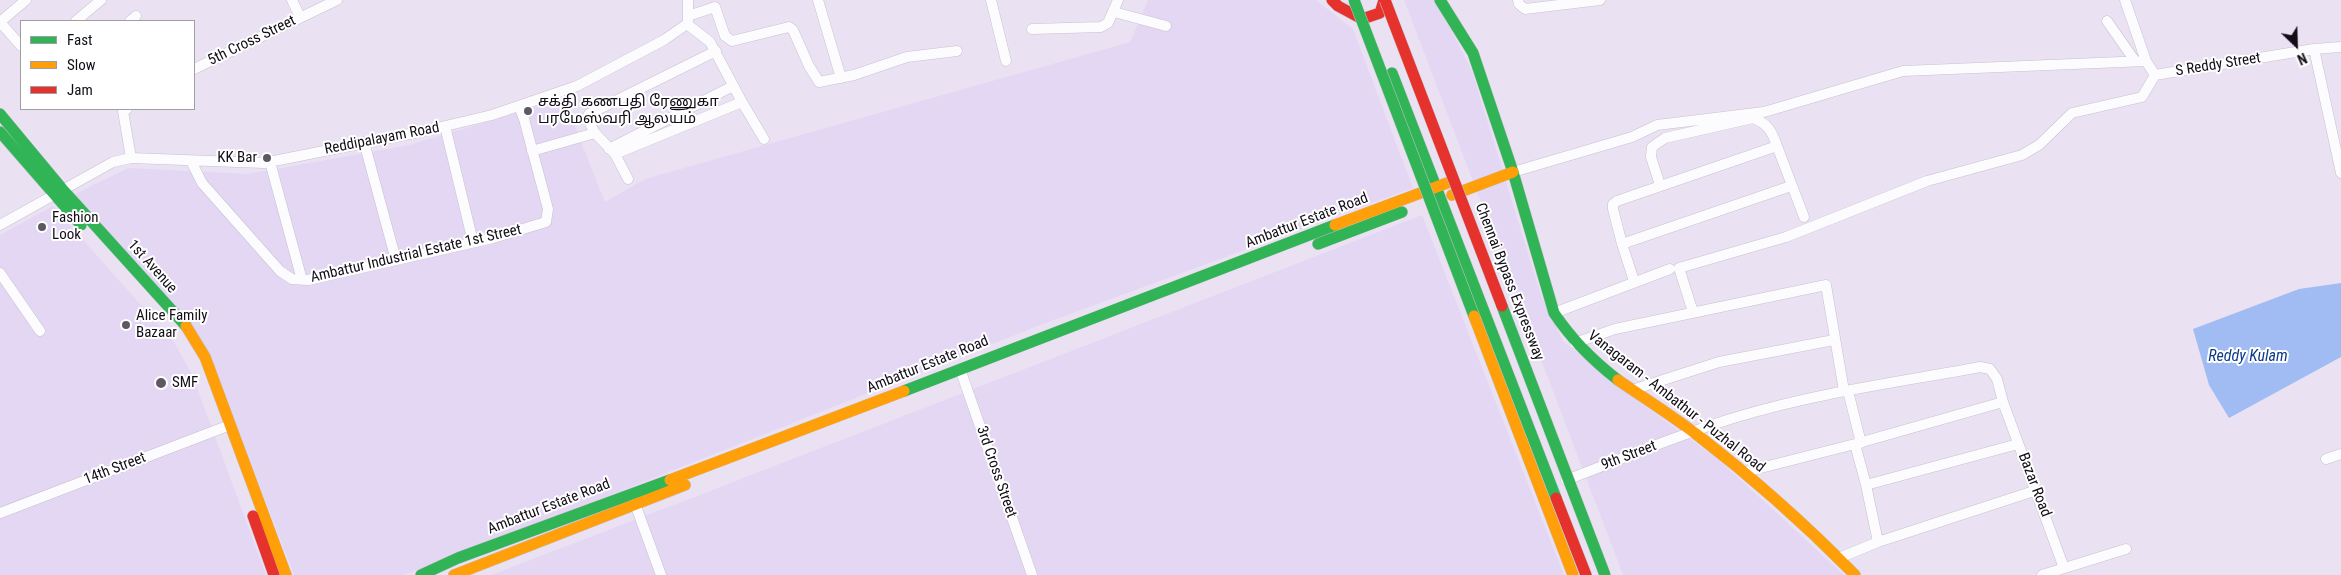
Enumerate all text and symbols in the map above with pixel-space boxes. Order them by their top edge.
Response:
street label: 5th Cross Street [205,12,299,70]
legend [20,20,195,110]
north arrow [2271,20,2321,70]
text: Fast [67,31,92,49]
street label: S Reddy Street [2174,49,2262,81]
text: N [2295,50,2309,68]
text: Slow [67,56,96,74]
text: Jam [67,81,93,99]
place label: சக்தி கணபதி ரேணுகா பரமேஸ்வரி ஆலயம் [538,93,719,128]
marker: சக்தி கணபதி ரேணுகா பரமேஸ்வரி ஆலயம் [522,105,534,117]
street label: Reddipalayam Road [323,119,441,159]
place label: KK Bar [217,149,257,167]
marker: KK Bar [261,152,273,164]
street label: Ambattur Estate Road [1243,189,1371,253]
street label: Chennai Bypass Expressway [1471,201,1547,363]
place label: Fashion Look [52,209,98,244]
marker: Fashion Look [36,221,48,233]
street label: Ambattur Industrial Estate 1st Street [309,221,523,287]
street label: 1st Avenue [123,237,181,297]
place label: Alice Family Bazaar [136,307,208,342]
marker: Alice Family Bazaar [120,319,132,331]
street label: Vanagaram - Ambathur - Puzhal Road [1584,327,1768,477]
street label: Ambattur Estate Road [865,332,991,398]
water label: Reddy Kulam [2208,347,2288,367]
place label: SMF [172,374,198,392]
marker: SMF [154,376,168,390]
street label: 3rd Cross Street [972,424,1020,520]
street label: 9th Street [1599,437,1659,475]
street label: 14th Street [81,449,149,489]
street label: Bazar Road [2014,450,2054,520]
street label: Ambattur Estate Road [485,475,613,539]

